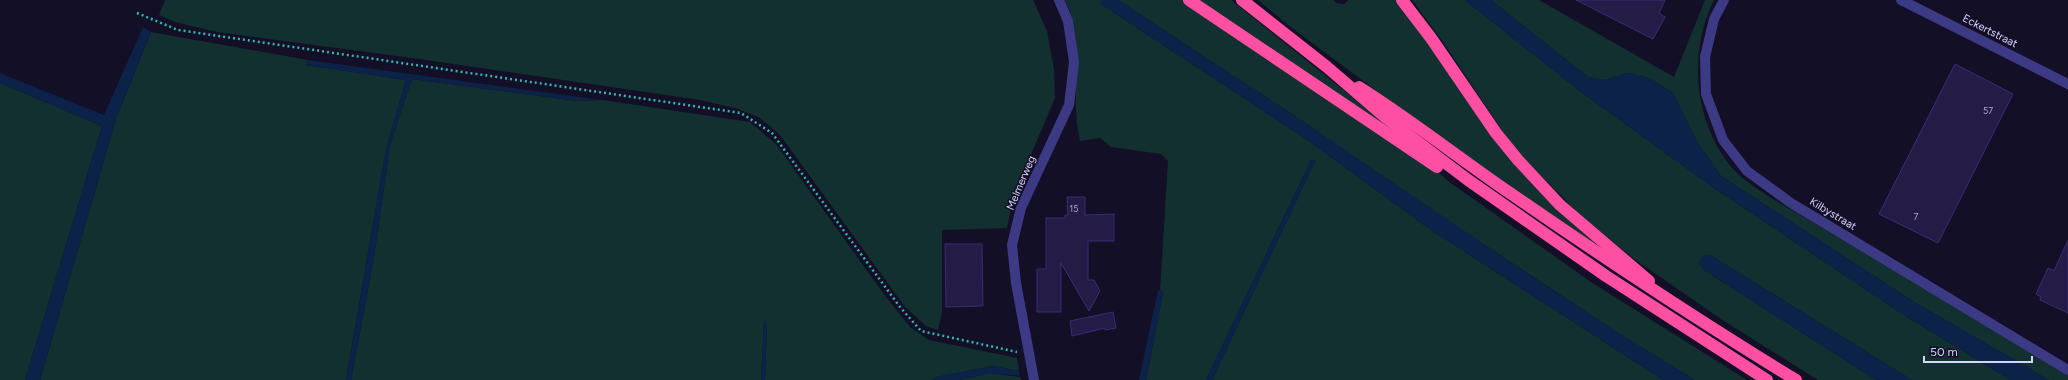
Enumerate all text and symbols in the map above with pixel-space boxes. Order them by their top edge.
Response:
street label: Eckertstraat [1960,12,2020,50]
house number: 57 [1983,105,1993,116]
street label: Melmerweg [1004,154,1038,212]
street label: Kilbystraat [1807,195,1859,233]
house number: 15 [1070,203,1078,214]
house number: 7 [1914,211,1919,222]
scale bar [1924,338,2032,364]
text: 50 m [1930,345,1958,359]

